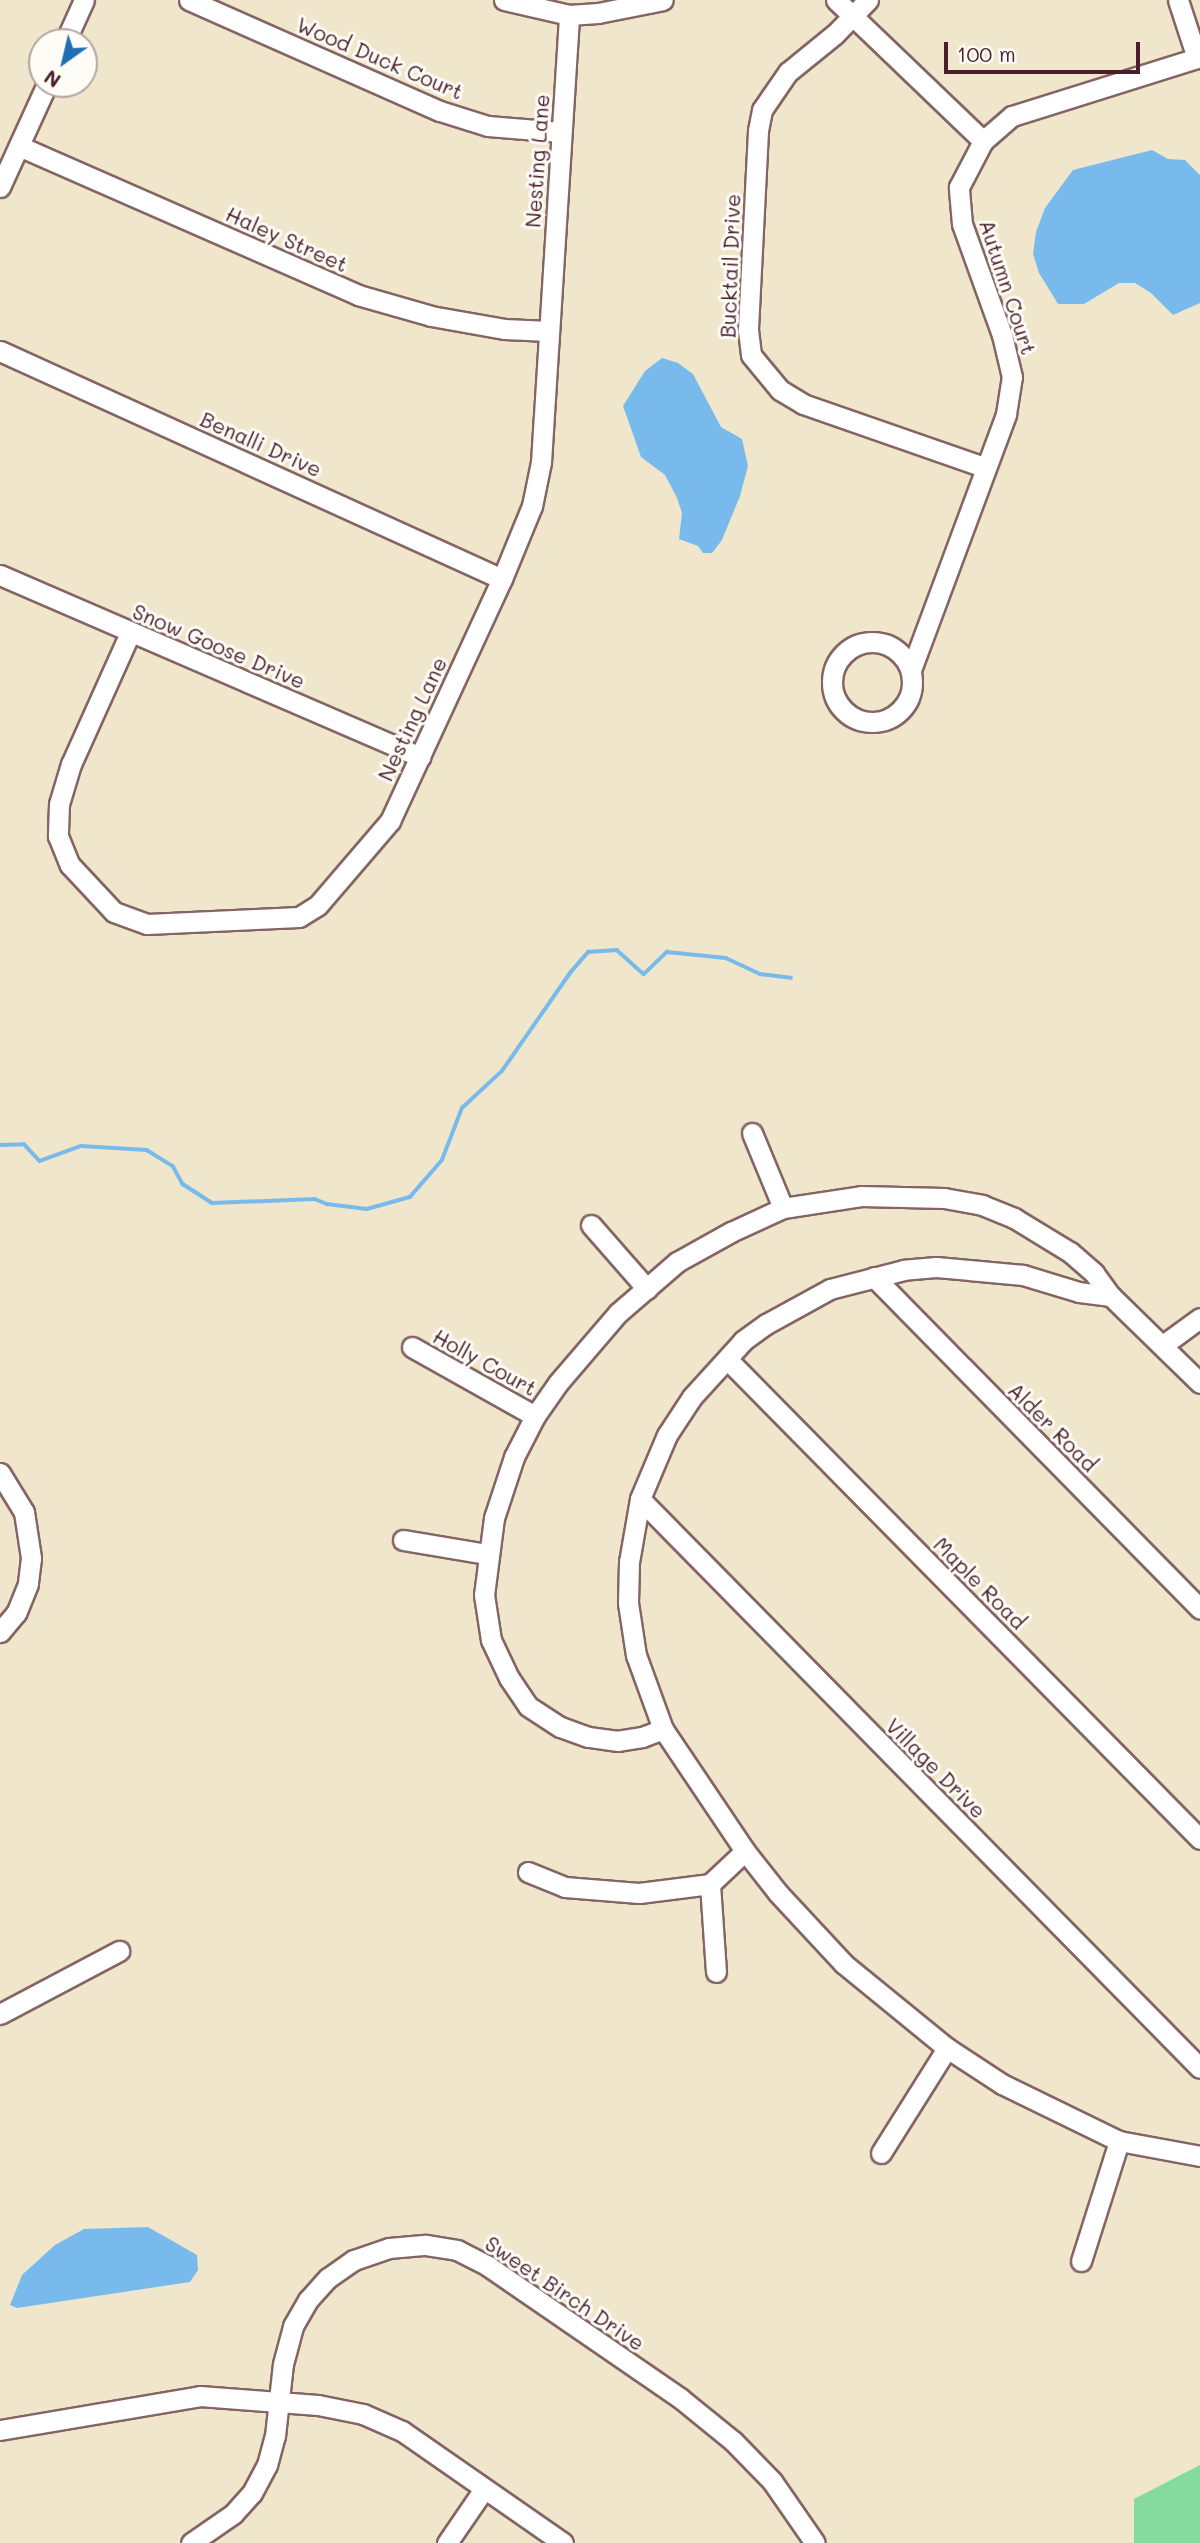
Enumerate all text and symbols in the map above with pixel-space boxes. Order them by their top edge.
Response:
street label: Wood Duck Court [293,12,467,104]
north arrow [28,28,98,98]
scale bar [948,28,1144,72]
text: 100 m [957,40,1016,67]
text: N [39,65,65,94]
street label: Nesting Lane [520,93,554,229]
street label: Bucktail Drive [715,193,745,339]
street label: Haley Street [222,201,352,277]
street label: Autumn Court [974,216,1042,358]
street label: Benalli Drive [197,406,325,482]
street label: Snow Goose Drive [129,598,309,694]
street label: Nesting Lane [372,653,452,785]
street label: Holly Court [429,1323,541,1401]
street label: Alder Road [1003,1377,1103,1477]
street label: Maple Road [929,1532,1031,1634]
street label: Village Drive [881,1713,991,1823]
street label: Sweet Birch Drive [481,2230,649,2356]

